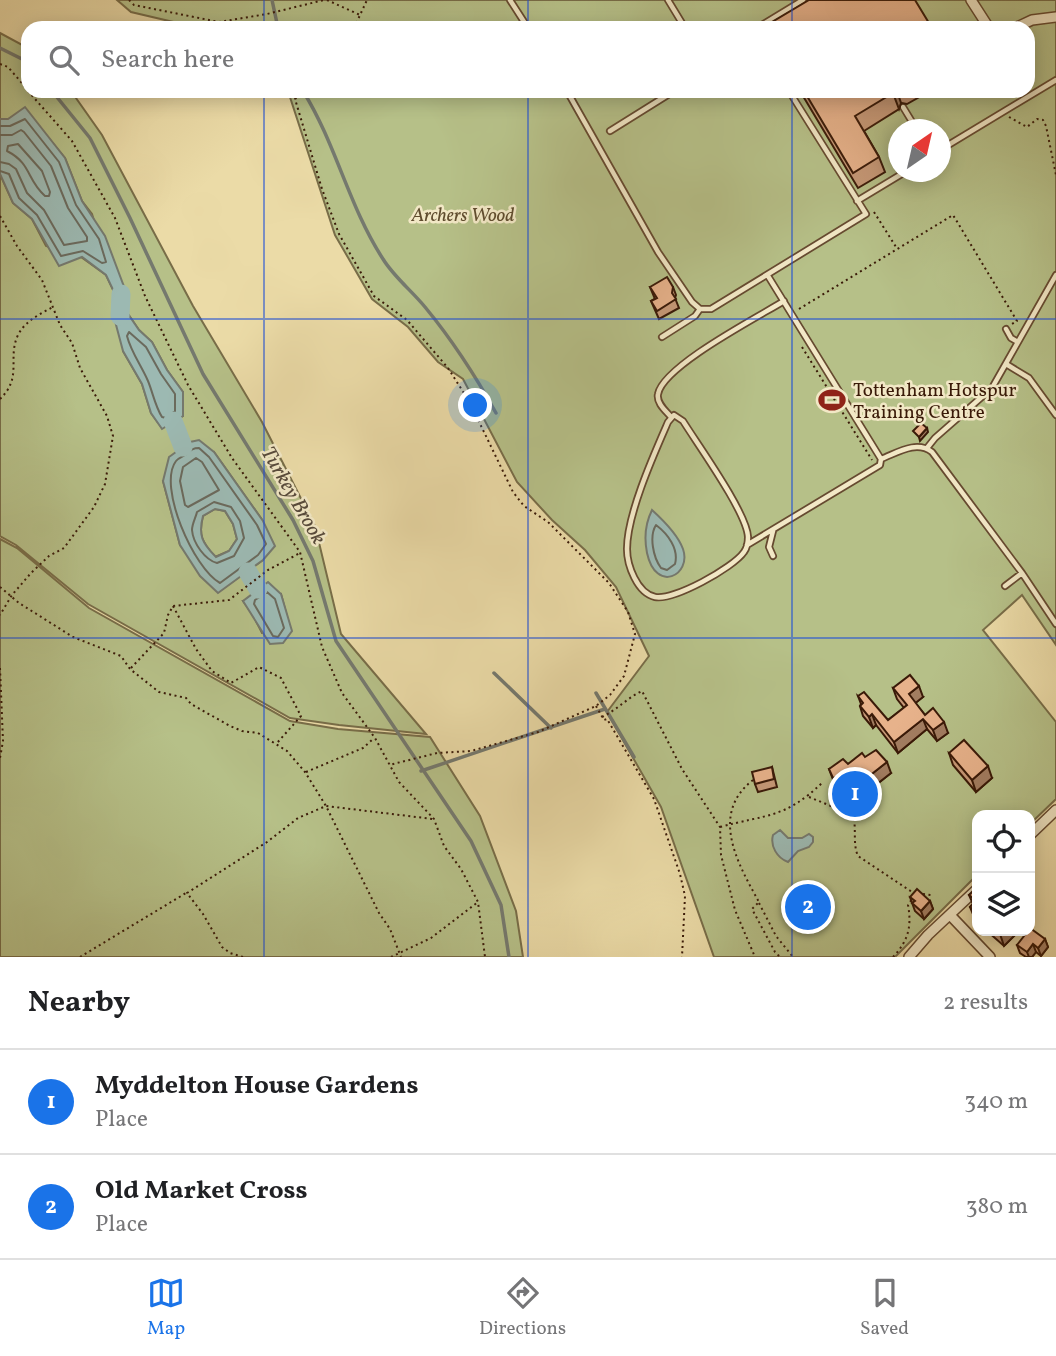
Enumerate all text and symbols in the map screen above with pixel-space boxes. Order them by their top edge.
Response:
search box [21,21,1035,98]
icon: search [45,41,83,79]
text: Search here [101,42,234,78]
north arrow [888,119,951,182]
park label: Archers Wood [411,203,514,229]
place label: Tottenham Hotspur Training Centre [853,378,1016,426]
sports icon: Tottenham Hotspur Training Centre [817,385,847,415]
your location [458,388,492,422]
water label: Turkey Brook [253,441,333,550]
pin: 1 [832,768,878,820]
map controls [972,810,1035,936]
button: locate [972,810,1035,873]
button: layers [972,873,1035,936]
pin: 2 [785,881,831,933]
text: Nearby [28,982,130,1024]
text: 2 results [943,987,1028,1019]
text: Myddelton House Gardens [95,1068,419,1104]
text: 1 [46,1086,56,1118]
text: 340 m [964,1086,1028,1118]
text: Place [95,1104,148,1136]
text: Old Market Cross [95,1173,308,1209]
text: 2 [45,1191,57,1223]
text: 380 m [966,1191,1028,1223]
text: Place [95,1209,148,1241]
tab: Map [147,1274,185,1342]
tab: Directions [479,1274,566,1342]
tab: Saved [860,1274,909,1342]

